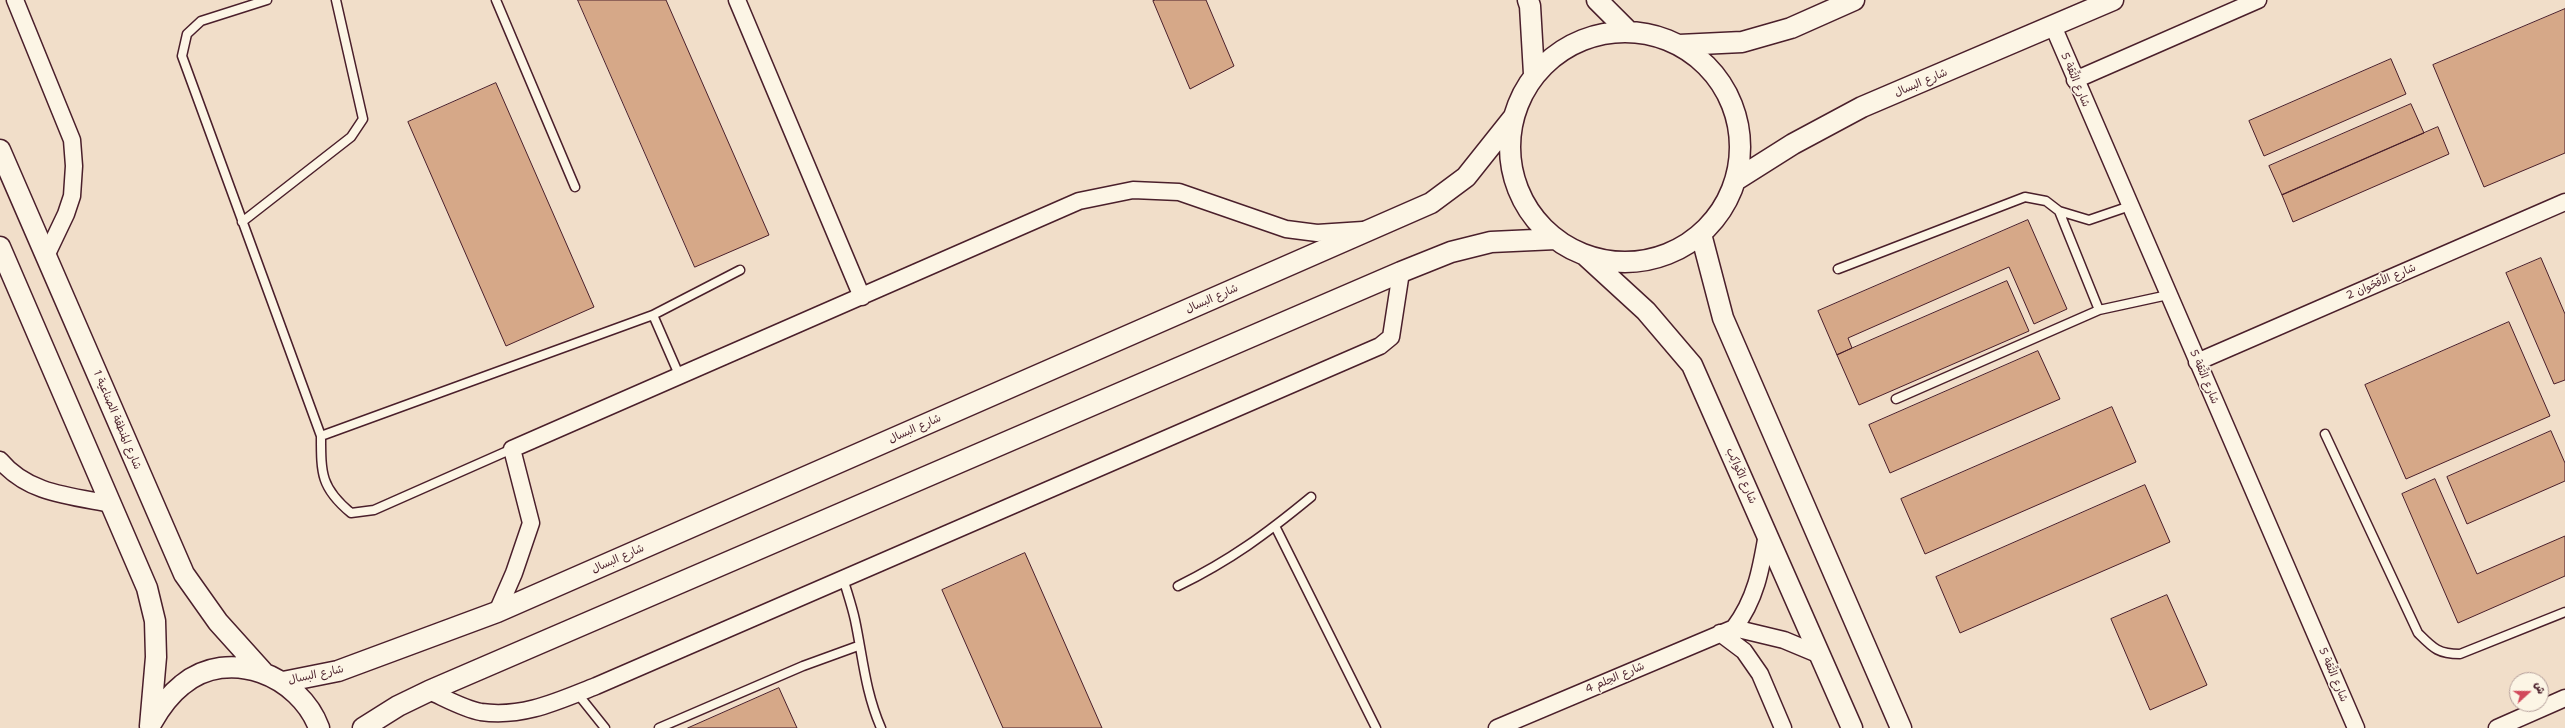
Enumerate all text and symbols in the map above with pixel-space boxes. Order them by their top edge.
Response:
street label: شارع الثِّقة 5 [2058,51,2092,109]
street label: شارع البسال [1893,66,1949,100]
street label: شارع الأقحُوان 2 [2344,261,2418,303]
street label: شارع البسال [1184,282,1240,316]
street label: شارع الثِّقة 5 [2187,348,2221,406]
street label: شارع المنطقة الصناعية 1 [90,368,144,472]
street label: شارع البسال [887,412,943,446]
street label: شارع الكَواكِب [1723,446,1759,506]
street label: شارع البسال [590,542,646,576]
street label: شارع الثِّقة 5 [2316,646,2350,704]
street label: شارع الحِلم 4 [1583,660,1647,696]
street label: شارع البسال [287,663,345,687]
north arrow [2509,672,2549,712]
text: ش [2531,680,2549,696]

